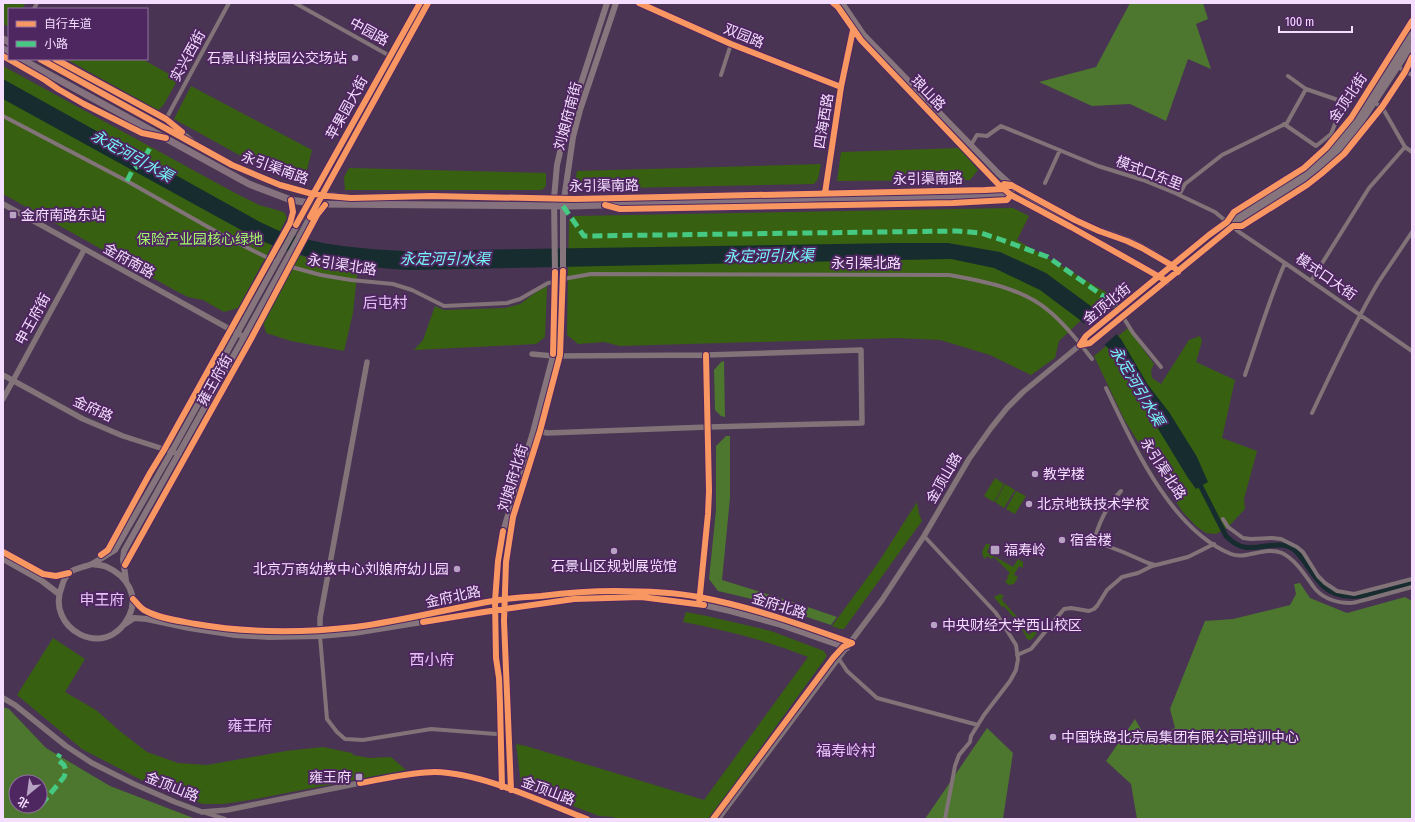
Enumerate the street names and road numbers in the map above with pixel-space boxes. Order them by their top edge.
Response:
street label: 中园路 [347,14,391,50]
street label: 双园路 [721,20,767,52]
street label: 实兴西街 [167,27,209,85]
street label: 金顶北街 [1325,70,1371,126]
street label: 琅山路 [907,72,949,114]
street label: 苹果园大街 [323,73,371,143]
street label: 刘娘府南街 [551,80,585,152]
street label: 四海西路 [811,92,837,150]
street label: 永引渠南路 [239,148,311,188]
street label: 模式口东里 [1113,153,1185,193]
street label: 永引渠南路 [893,170,963,188]
street label: 永引渠南路 [569,177,639,195]
street label: 金府南路 [100,240,158,282]
street label: 模式口大街 [1292,250,1360,304]
street label: 永引渠北路 [306,251,378,279]
street label: 永引渠北路 [831,255,901,272]
street label: 金顶北街 [1080,280,1134,328]
street label: 申王府街 [12,290,54,348]
street label: 雍王府街 [194,351,236,409]
street label: 金府路 [70,392,116,426]
street label: 永引渠北路 [1137,435,1189,503]
street label: 刘娘府北街 [495,442,531,514]
street label: 金顶山路 [923,450,965,506]
street label: 金府北路 [424,583,482,611]
street label: 金府北路 [750,590,808,622]
street label: 金顶山路 [143,769,201,805]
street label: 金顶山路 [519,773,577,809]

